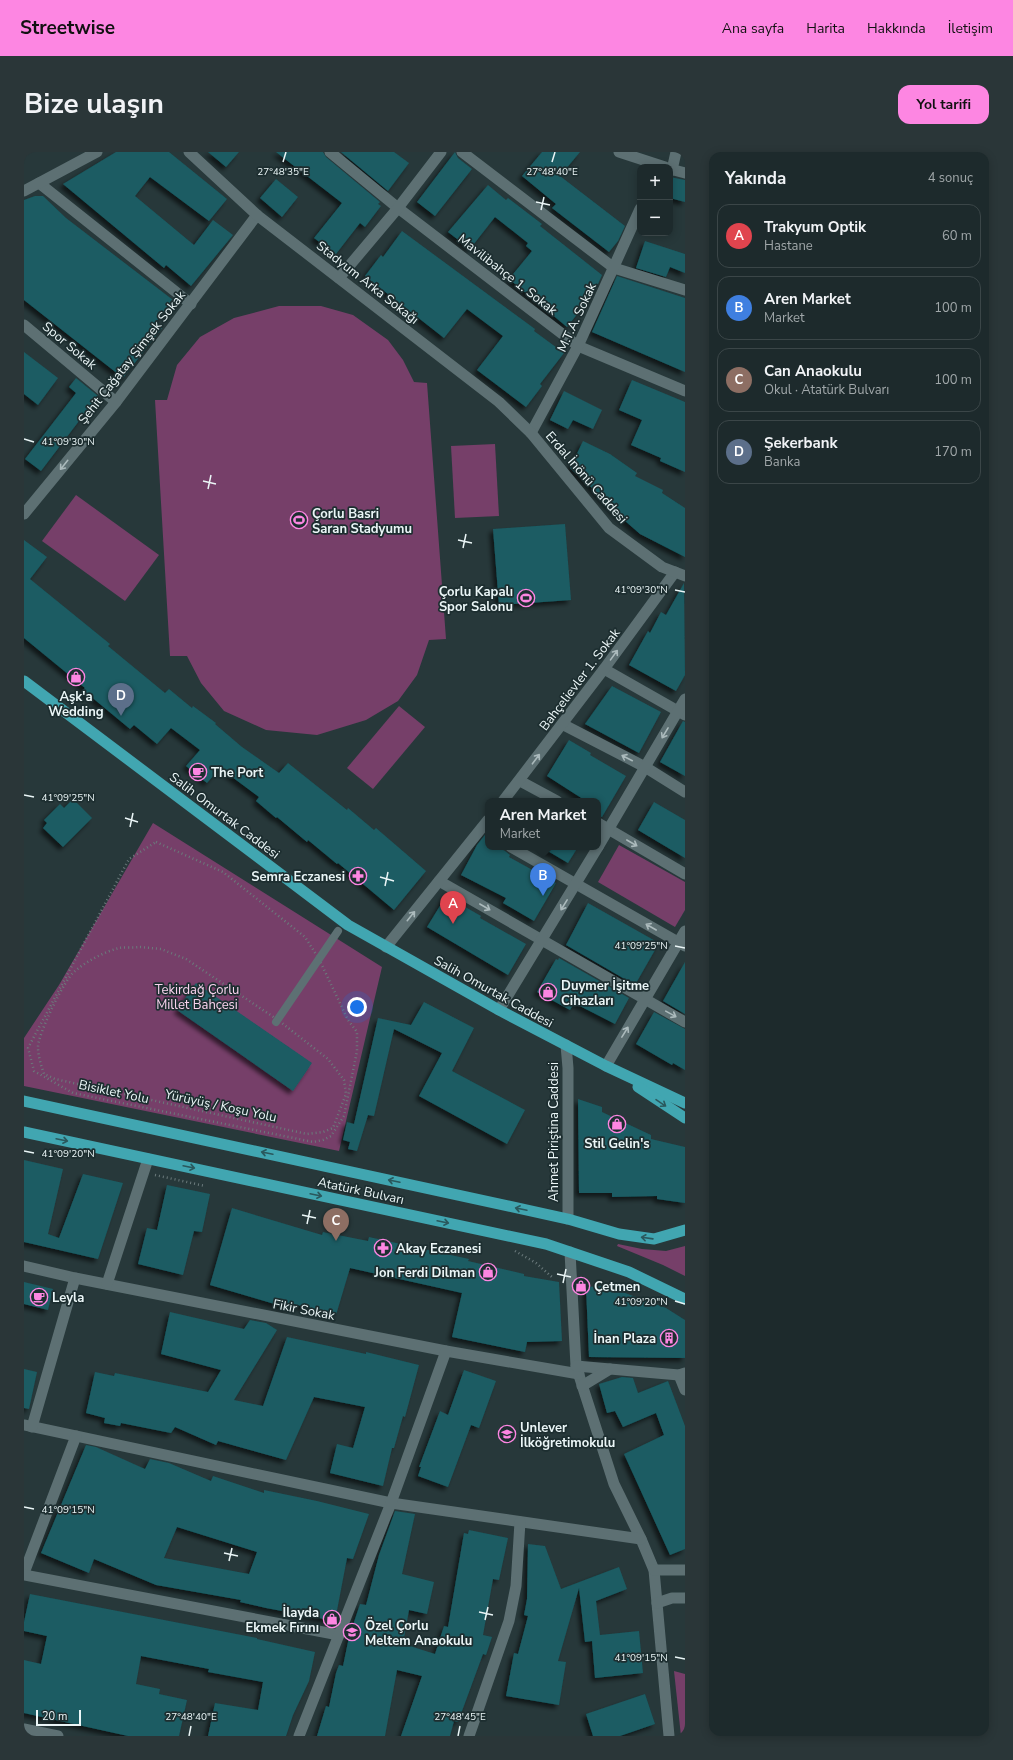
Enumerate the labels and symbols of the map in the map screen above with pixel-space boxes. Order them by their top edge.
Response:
text: 27°48'35"E [257,165,309,179]
text: 27°48'40"E [526,165,578,179]
street label: Mavilibahçe 1. Sokak [454,230,561,320]
street label: Stadyum Arka Sokağı [312,237,422,328]
street label: M.T.A. Sokak [553,279,601,355]
street label: Şehit Çağatay Şimşek Sokak [74,287,190,428]
street label: Spor Sokak [38,318,101,374]
street label: Erdal İnönü Caddesi [541,427,632,528]
text: 41°09'30"N [41,435,95,449]
one-way arrow [60,459,69,470]
place label: Çorlu Basri Saran Stadyumu [312,505,412,538]
sports icon: Çorlu Basri Saran Stadyumu [289,510,309,530]
place label: Çorlu Kapalı Spor Salonu [439,583,513,616]
text: 41°09'30"N [614,583,668,597]
sports icon: Çorlu Kapalı Spor Salonu [516,588,536,608]
street label: Bahçelievler 1. Sokak [535,624,625,735]
one-way arrow [610,650,618,661]
shop icon: Aşk'a Wedding [66,667,86,687]
pin: D [108,683,134,716]
place label: Aşk'a Wedding [48,688,104,721]
one-way arrow [661,727,669,739]
one-way arrow [532,754,540,765]
one-way arrow [621,754,633,761]
cafe icon: The Port [188,762,208,782]
place label: The Port [211,764,264,782]
street label: Salih Omurtak Caddesi [166,768,283,863]
text: 41°09'25"N [41,791,95,805]
one-way arrow [626,839,638,847]
pin: B [530,863,556,896]
pharmacy icon: Semra Eczanesi [348,866,368,886]
place label: Semra Eczanesi [251,868,345,886]
pin: A [440,891,466,924]
one-way arrow [560,899,568,910]
one-way arrow [479,904,491,912]
one-way arrow [406,911,415,922]
one-way arrow [645,922,657,930]
text: 41°09'25"N [614,939,668,953]
street label: Salih Omurtak Caddesi [431,952,556,1032]
place label: Duymer İşitme Cihazları [561,977,649,1010]
park label: Tekirdağ Çorlu Millet Bahçesi [155,981,239,1014]
shop icon: Duymer İşitme Cihazları [538,982,558,1002]
your location [347,997,367,1017]
one-way arrow [665,1011,677,1018]
one-way arrow [621,1027,629,1038]
street label: Ahmet Piriştina Caddesi [545,1062,563,1202]
street label: Bisiklet Yolu [77,1076,151,1108]
street label: Yürüyüş / Koşu Yolu [162,1085,278,1127]
one-way arrow [656,1099,667,1107]
shop icon: Stil Gelin's [607,1114,627,1134]
place label: Stil Gelin's [584,1135,650,1153]
one-way arrow [55,1137,68,1145]
text: 41°09'20"N [41,1147,95,1161]
one-way arrow [261,1149,274,1157]
one-way arrow [182,1164,195,1172]
street label: Atatürk Bulvarı [316,1173,406,1209]
one-way arrow [388,1176,401,1184]
one-way arrow [310,1191,323,1199]
one-way arrow [515,1204,528,1212]
pin: C [323,1208,349,1241]
one-way arrow [437,1218,450,1226]
one-way arrow [641,1234,654,1242]
pharmacy icon: Akay Eczanesi [373,1238,393,1258]
place label: Akay Eczanesi [396,1240,481,1258]
shop icon: Jon Ferdi Dilman [478,1262,498,1282]
place label: Jon Ferdi Dilman [373,1264,475,1282]
shop icon: Çetmen [571,1276,591,1296]
place label: Çetmen [594,1278,640,1296]
cafe icon: Leyla [29,1287,49,1307]
place label: Leyla [52,1289,84,1307]
street label: Fikir Sokak [271,1295,337,1325]
text: 41°09'20"N [614,1295,668,1309]
building icon: İnan Plaza [659,1328,679,1348]
place label: İnan Plaza [594,1330,656,1348]
place label: Unlever İlköğretimokulu [520,1419,615,1452]
school or university icon: Unlever İlköğretimokulu [497,1424,517,1444]
text: 41°09'15"N [41,1503,95,1517]
place label: İlayda Ekmek Fırını [246,1604,319,1637]
shop icon: İlayda Ekmek Fırını [322,1609,342,1629]
place label: Özel Çorlu Meltem Anaokulu [365,1617,472,1650]
school or university icon: Özel Çorlu Meltem Anaokulu [342,1622,362,1642]
text: 41°09'15"N [614,1651,668,1665]
scale bar [36,1708,81,1727]
text: 27°48'40"E [165,1710,217,1724]
text: 27°48'45"E [434,1710,486,1724]

